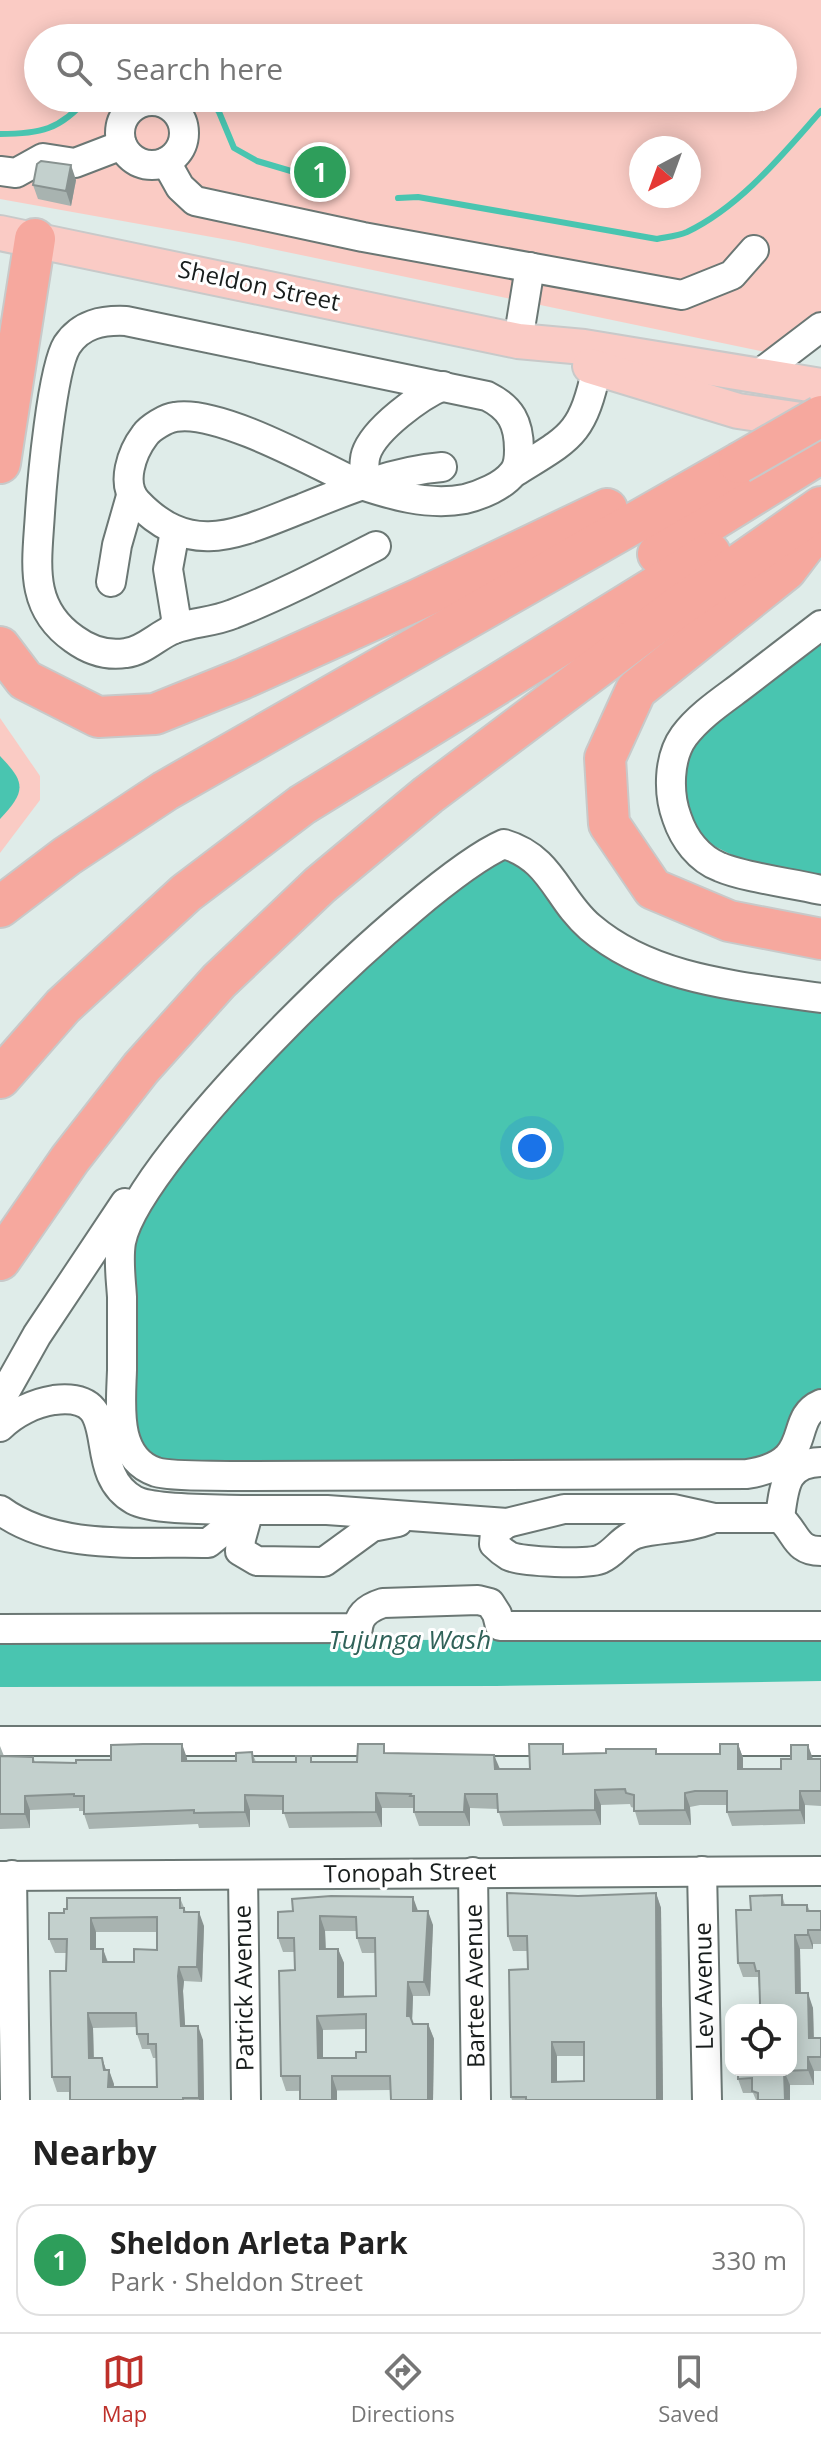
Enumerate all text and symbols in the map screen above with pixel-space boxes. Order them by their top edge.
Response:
search box [24,24,797,112]
icon: search [52,46,96,90]
text: Search here [116,48,283,89]
north arrow [629,136,701,208]
pin: 1 [294,142,346,202]
street label: Sheldon Street [175,251,343,318]
your location [512,1128,552,1168]
water label: Tujunga Wash [329,1621,491,1657]
street label: Tonopah Street [323,1853,497,1890]
street label: Bartee Avenue [456,1904,491,2068]
street label: Patrick Avenue [225,1905,260,2071]
street label: Lev Avenue [685,1922,720,2050]
map controls [725,2004,797,2076]
button: locate [725,2004,797,2076]
text: Nearby [32,2129,157,2175]
text: Sheldon Arleta Park [110,2222,408,2263]
text: 1 [53,2242,67,2278]
text: 330 m [712,2242,787,2278]
text: Park · Sheldon Street [110,2263,363,2299]
tab: Map [102,2350,147,2428]
tab: Directions [351,2350,455,2428]
tab: Saved [658,2350,719,2428]

